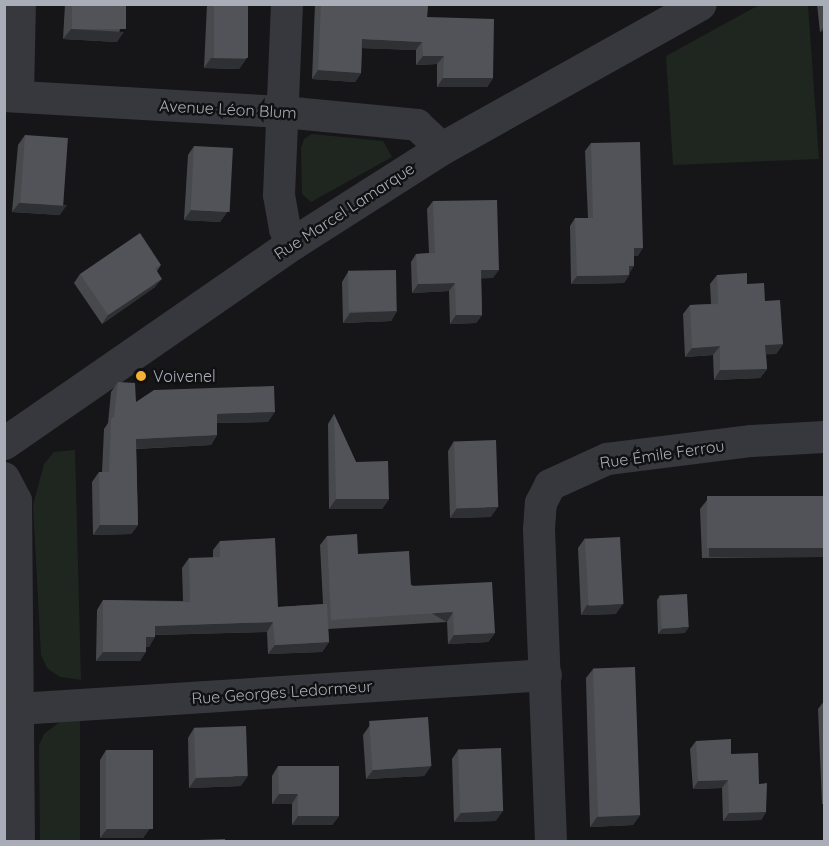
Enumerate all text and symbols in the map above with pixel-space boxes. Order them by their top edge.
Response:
street label: Avenue Léon Blum [159,96,297,122]
street label: Rue Marcel Lamarque [270,158,418,264]
place label: Voivenel [153,366,216,386]
marker: Voivenel [134,369,148,383]
street label: Rue Émile Ferrou [598,436,726,472]
street label: Rue Georges Ledormeur [191,676,373,708]

